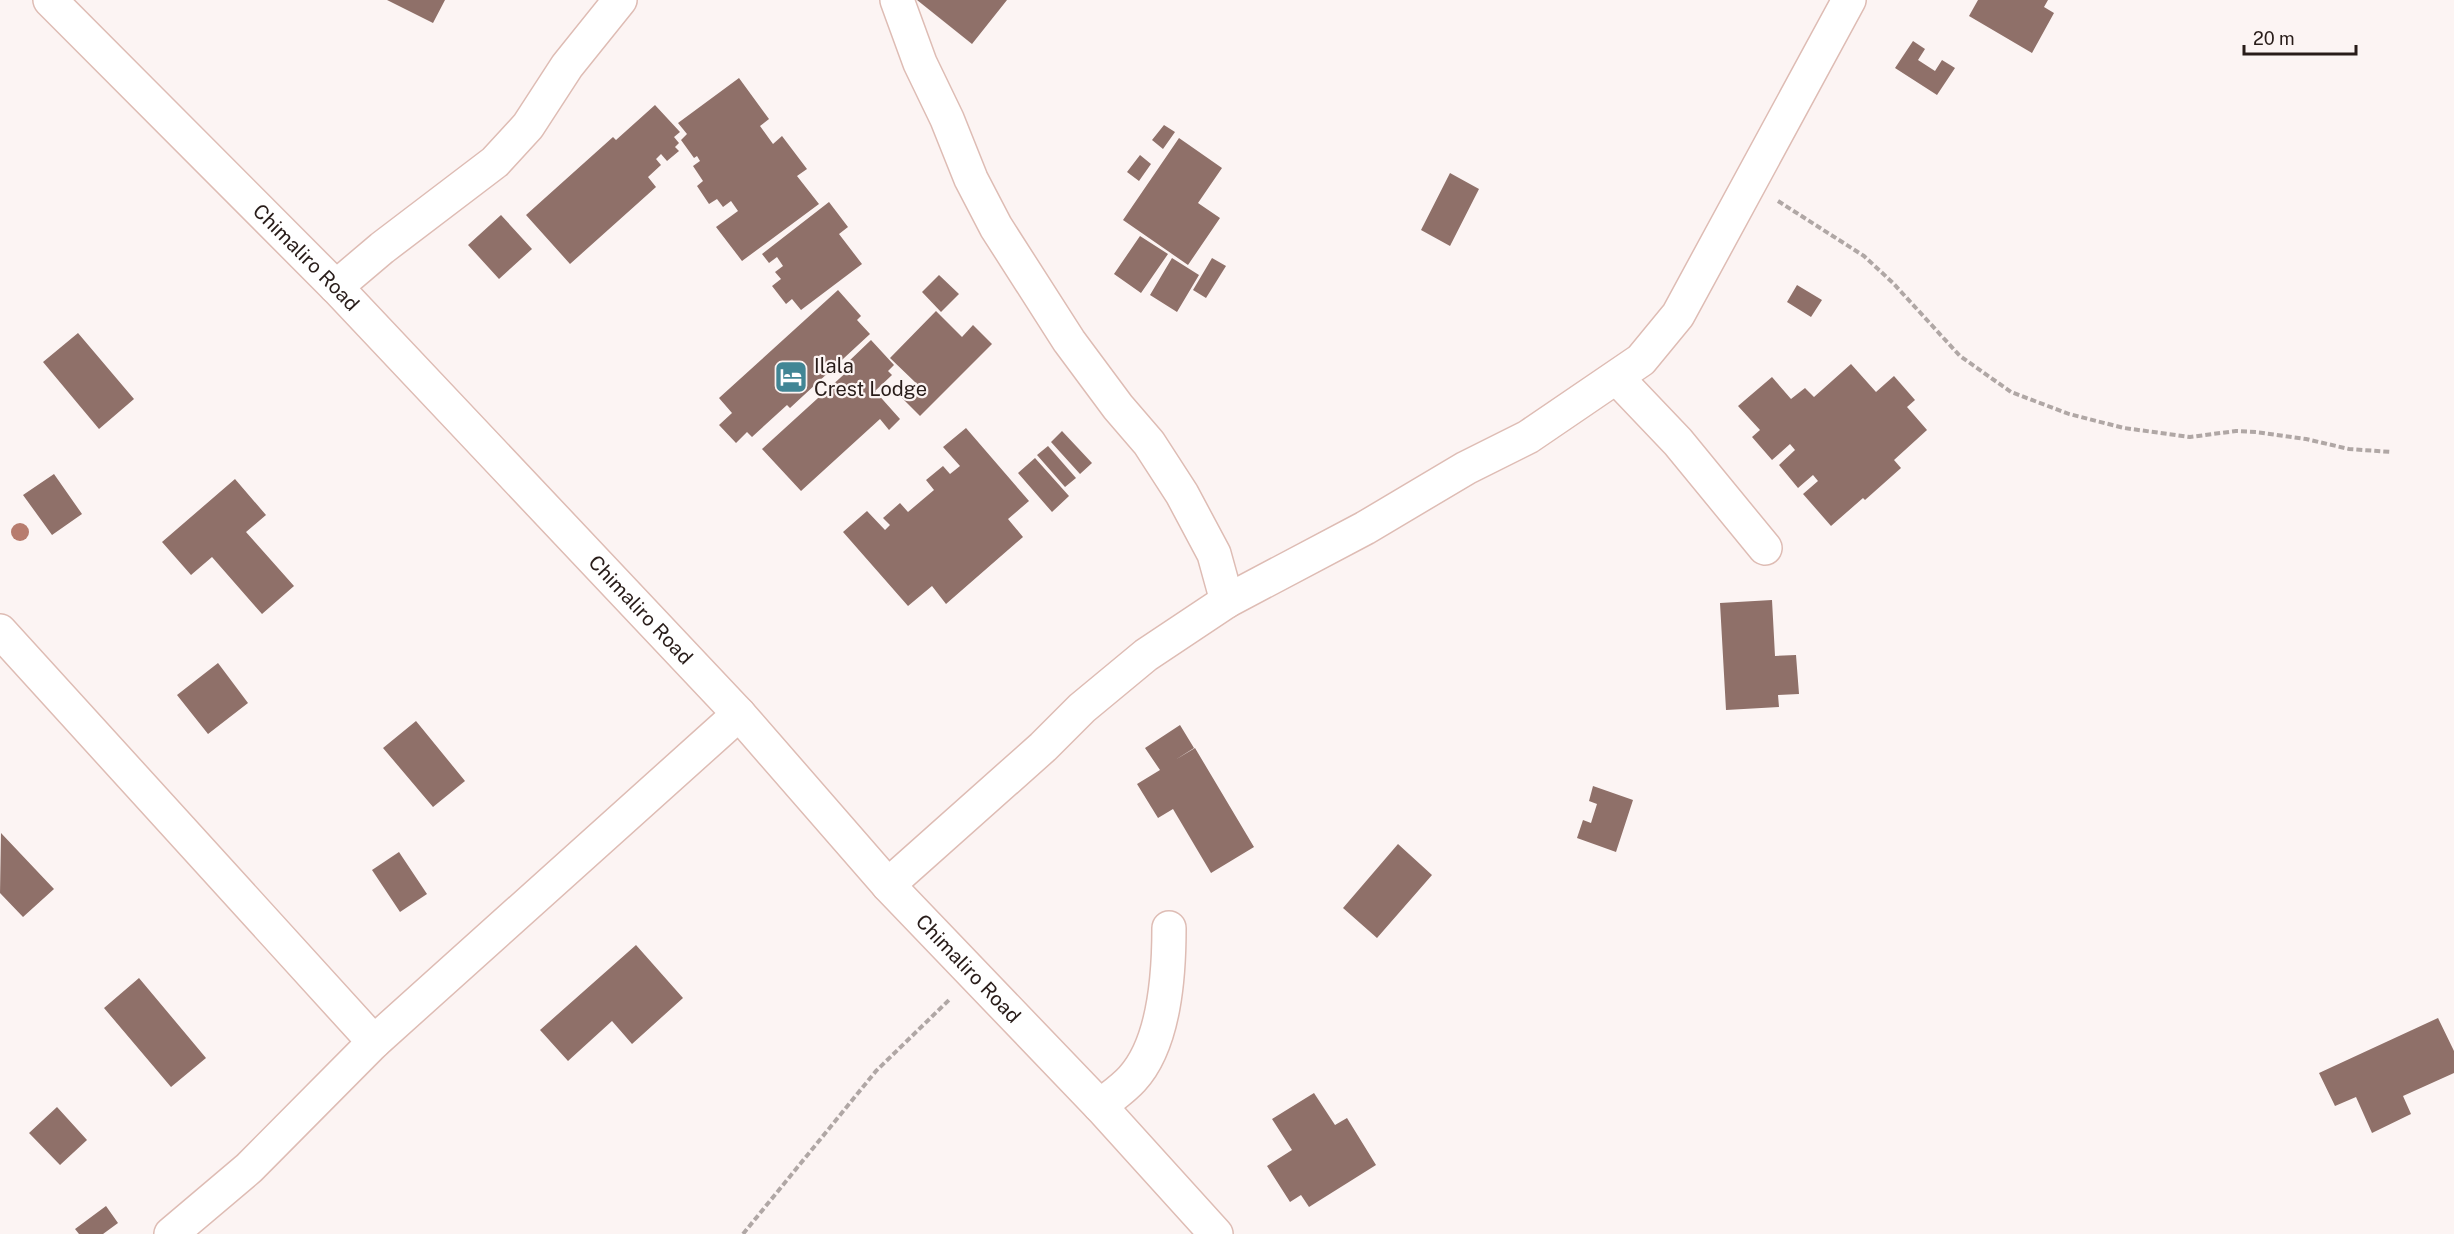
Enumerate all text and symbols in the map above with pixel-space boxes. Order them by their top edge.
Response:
scale bar [2244,18,2356,56]
text: 20 m [2253,28,2295,49]
street label: Chimaliro Road [248,199,364,316]
place label: Ilala Crest Lodge [814,354,927,401]
hotel icon: Ilala Crest Lodge [773,359,809,395]
street label: Chimaliro Road [584,550,698,669]
street label: Chimaliro Road [911,909,1026,1028]

